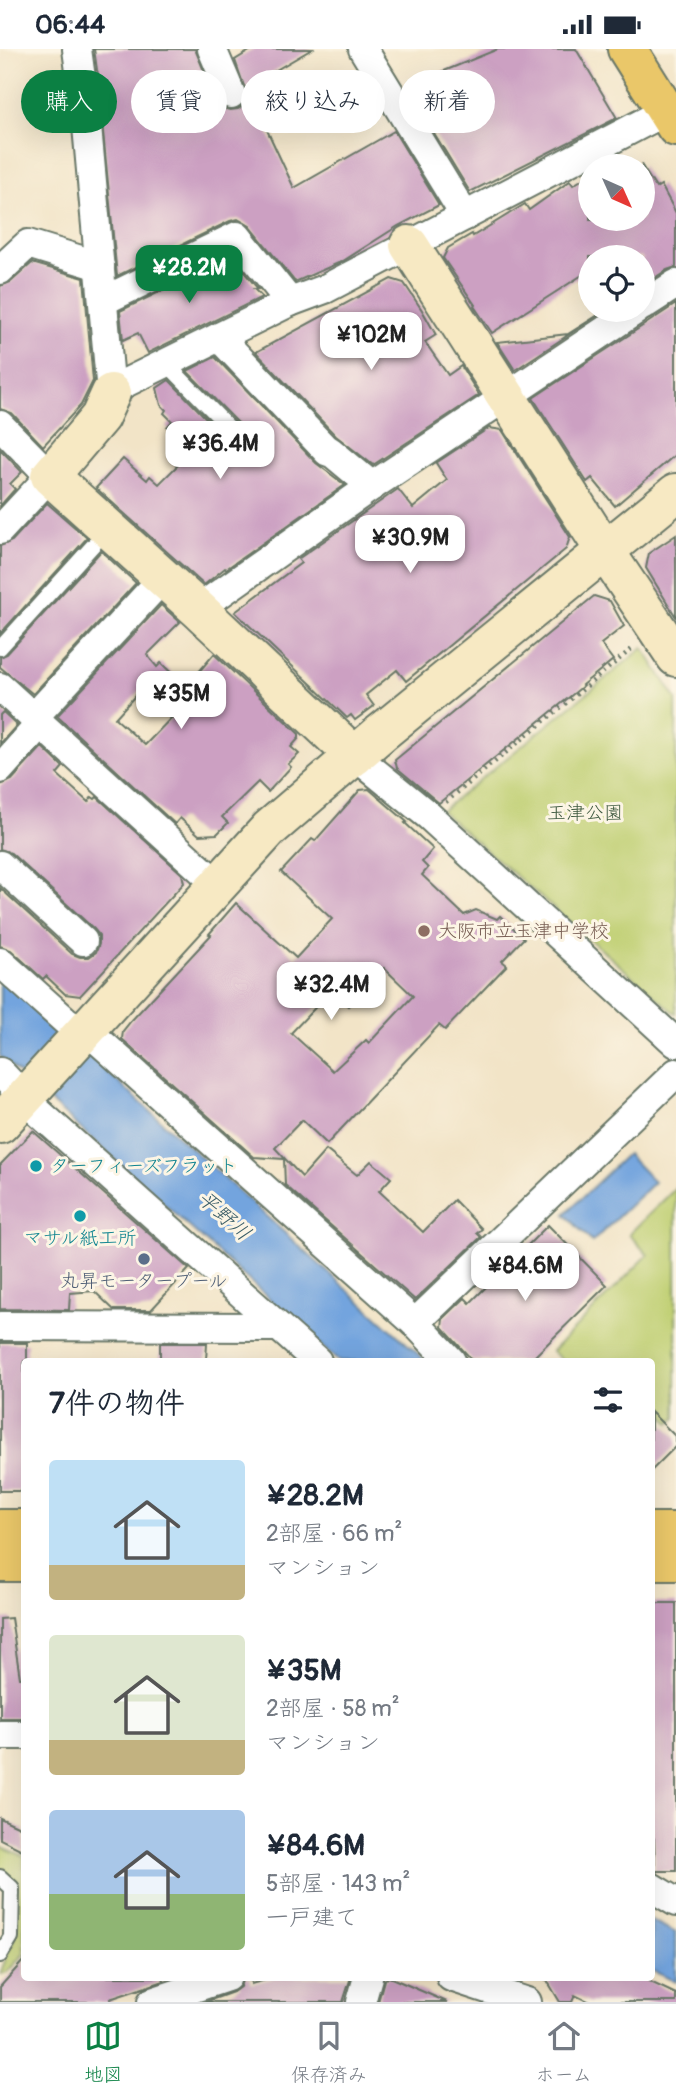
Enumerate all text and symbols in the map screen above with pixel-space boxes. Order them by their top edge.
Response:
text: 06:44 [35,9,105,41]
chip: 購入 [21,70,117,133]
chip: 賃貸 [131,70,227,133]
chip: 絞り込み [241,70,385,133]
chip: 新着 [399,70,495,133]
north arrow [578,154,654,231]
map controls [578,154,655,322]
pin: ¥28.2M [132,245,246,305]
button: locate [578,245,655,322]
text: ¥28.2M [152,253,226,282]
pin: ¥102M [322,313,420,372]
text: ¥102M [336,320,406,349]
pin: ¥36.4M [163,421,277,481]
text: ¥36.4M [181,429,259,458]
pin: ¥30.9M [353,515,467,575]
text: ¥30.9M [371,523,449,552]
pin: ¥35M [140,671,222,731]
text: ¥35M [152,679,210,708]
park label: 玉津公園 [547,801,623,825]
place label: 大阪市立玉津中学校 [438,919,609,943]
marker: 大阪市立玉津中学校 [416,923,432,939]
pin: ¥32.4M [274,963,388,1022]
text: ¥32.4M [293,970,369,999]
place label: ターフィーズフラット [50,1154,238,1178]
marker: ターフィーズフラット [28,1158,44,1174]
water label: 平野川 [192,1185,256,1247]
marker: マサル紙工所 [72,1208,88,1224]
place label: マサル紙工所 [23,1226,137,1250]
pin: ¥84.6M [468,1243,582,1303]
marker: 丸昇モータープール [136,1251,152,1267]
text: ¥84.6M [487,1251,563,1280]
place label: 丸昇モータープール [60,1269,228,1293]
icon: filters [589,1381,627,1419]
text: 7件の物件 [49,1385,185,1422]
text: ¥28.2M [266,1477,364,1514]
icon: home [105,1488,189,1572]
text: 2部屋 · 66 m² [266,1519,402,1548]
text: マンション [266,1553,380,1582]
text: ¥35M [266,1652,341,1689]
icon: home [105,1663,189,1747]
text: 2部屋 · 58 m² [266,1694,400,1723]
text: マンション [266,1728,380,1757]
text: ¥84.6M [266,1827,365,1864]
icon: home [105,1838,189,1922]
text: 5部屋 · 143 m² [266,1869,410,1898]
text: 一戸建て [266,1903,358,1932]
tab: 地図 [84,2017,122,2087]
tab: 保存済み [291,2017,367,2087]
tab: ホーム [535,2017,592,2087]

